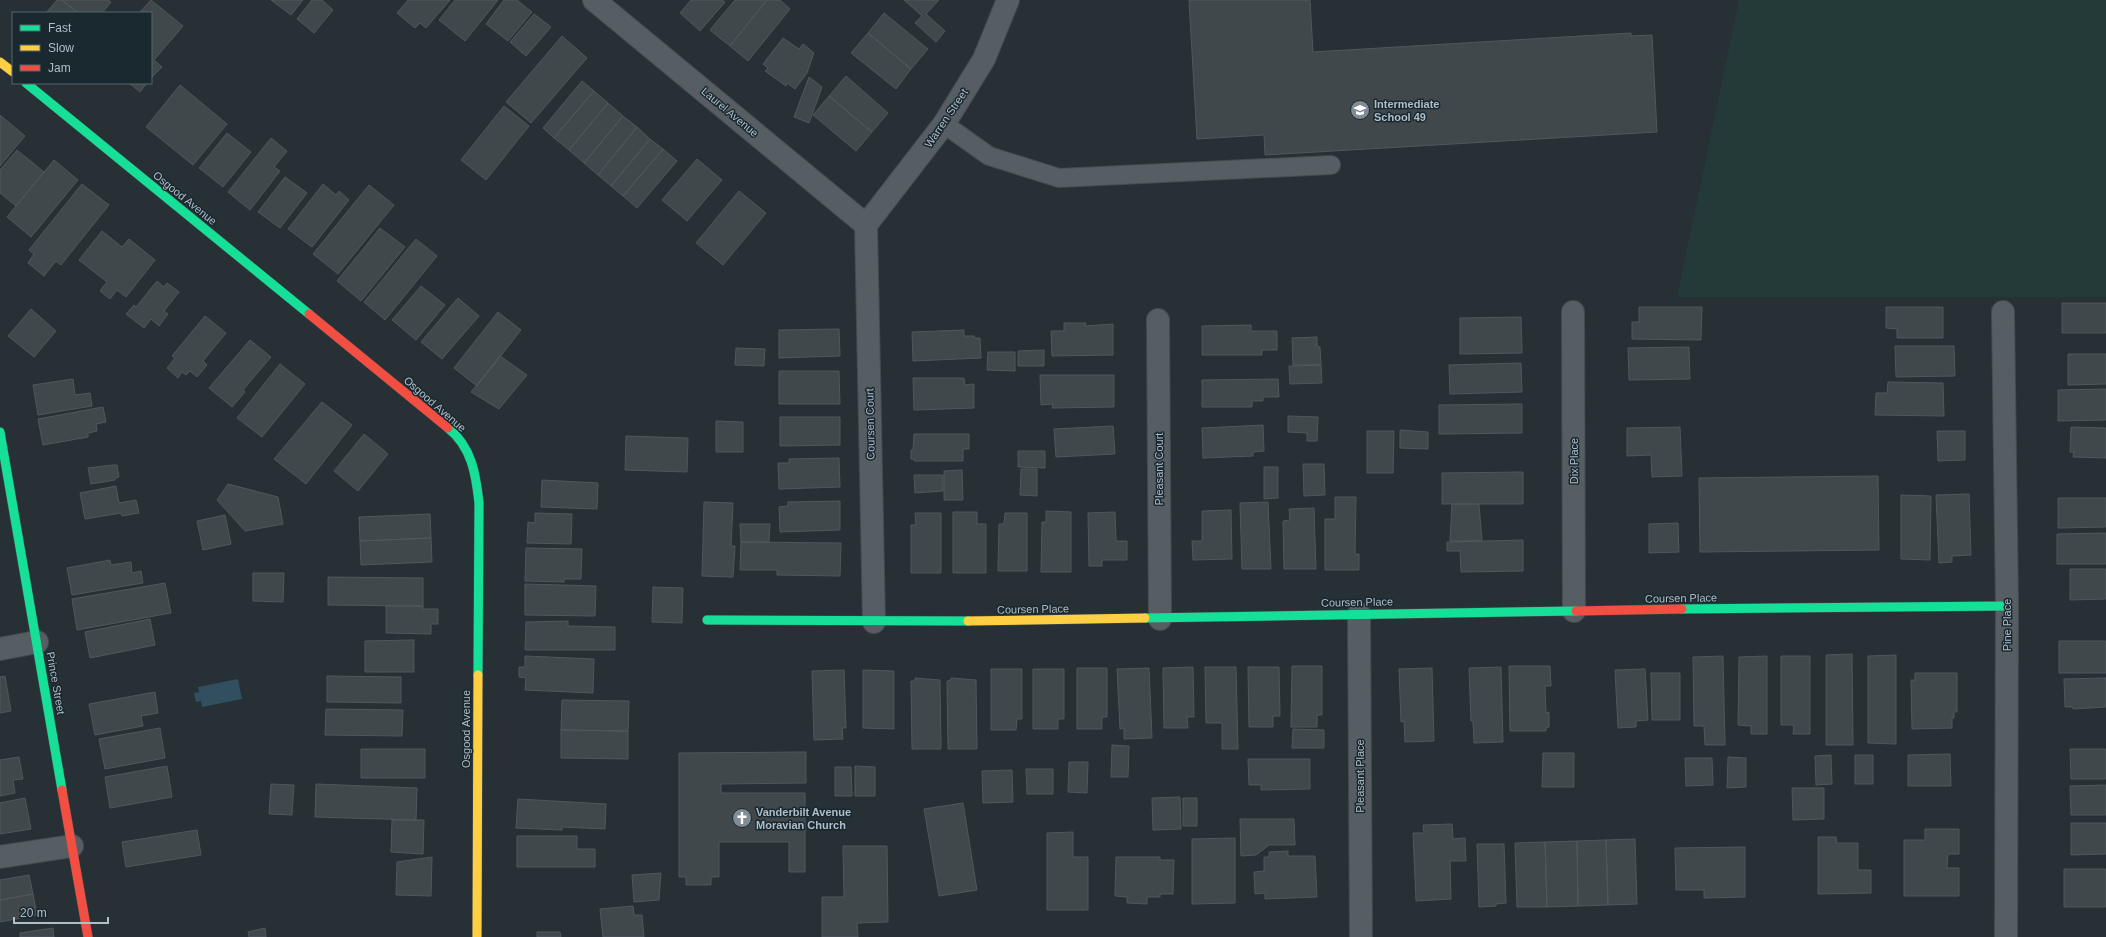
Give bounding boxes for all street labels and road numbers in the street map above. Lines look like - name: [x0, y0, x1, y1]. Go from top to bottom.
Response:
- street label: Laurel Avenue: [699, 85, 761, 139]
- street label: Warren Street: [922, 86, 970, 150]
- street label: Osgood Avenue: [151, 169, 219, 227]
- street label: Osgood Avenue: [402, 374, 468, 434]
- street label: Coursen Court: [863, 388, 877, 460]
- street label: Pleasant Court: [1153, 433, 1165, 505]
- street label: Dix Place: [1568, 438, 1580, 484]
- street label: Coursen Place: [1645, 591, 1717, 605]
- street label: Coursen Place: [1321, 595, 1393, 609]
- street label: Pine Place: [2001, 599, 2013, 651]
- street label: Coursen Place: [997, 602, 1069, 616]
- street label: Prince Street: [45, 651, 67, 715]
- street label: Osgood Avenue: [460, 690, 472, 768]
- street label: Pleasant Place: [1354, 739, 1366, 813]

